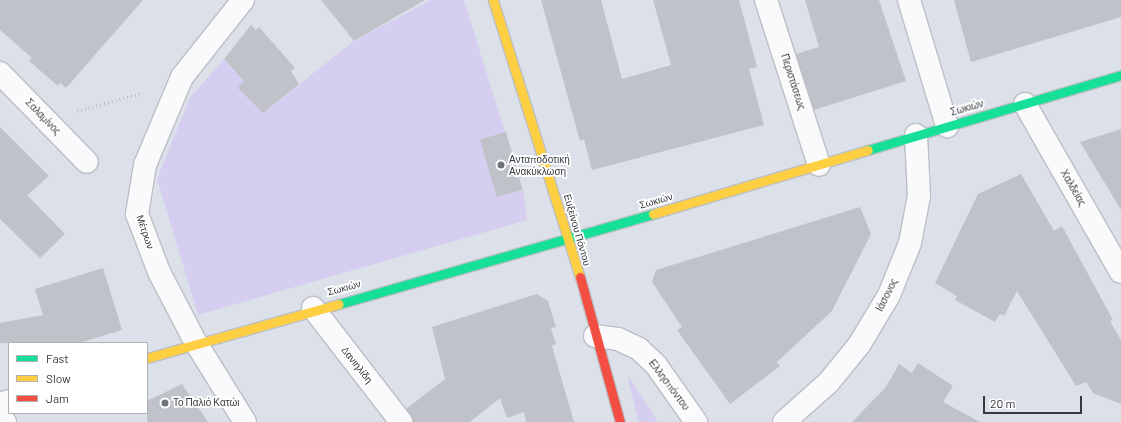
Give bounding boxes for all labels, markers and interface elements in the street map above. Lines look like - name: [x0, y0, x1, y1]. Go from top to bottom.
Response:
- street label: Περιστάσεως: [778, 52, 808, 112]
- street label: Σαλαμίνος: [23, 96, 63, 138]
- street label: Σωκιών: [949, 98, 985, 118]
- place label: Ανταποδοτική Ανακύκλωση: [509, 153, 570, 176]
- marker: Ανταποδοτική Ανακύκλωση: [496, 160, 506, 170]
- street label: Χαλδείας: [1058, 168, 1088, 208]
- street label: Σωκιών: [638, 191, 674, 211]
- street label: Ευξείνου Πόντου: [561, 193, 593, 267]
- street label: Μέτρων: [134, 213, 156, 251]
- street label: Ιάσονος: [874, 276, 900, 314]
- street label: Σωκιών: [326, 278, 362, 298]
- legend: [8, 342, 148, 414]
- street label: Δανιηλίδη: [339, 344, 375, 386]
- text: Fast: [46, 351, 69, 365]
- street label: Ελλησπόντου: [646, 357, 692, 413]
- text: Slow: [46, 371, 71, 385]
- scale bar: [985, 388, 1084, 414]
- text: Jam: [46, 391, 69, 405]
- text: 20 m: [990, 396, 1016, 410]
- place label: Το Παλιό Κατώι: [173, 397, 240, 409]
- marker: Το Παλιό Κατώι: [160, 398, 170, 408]

